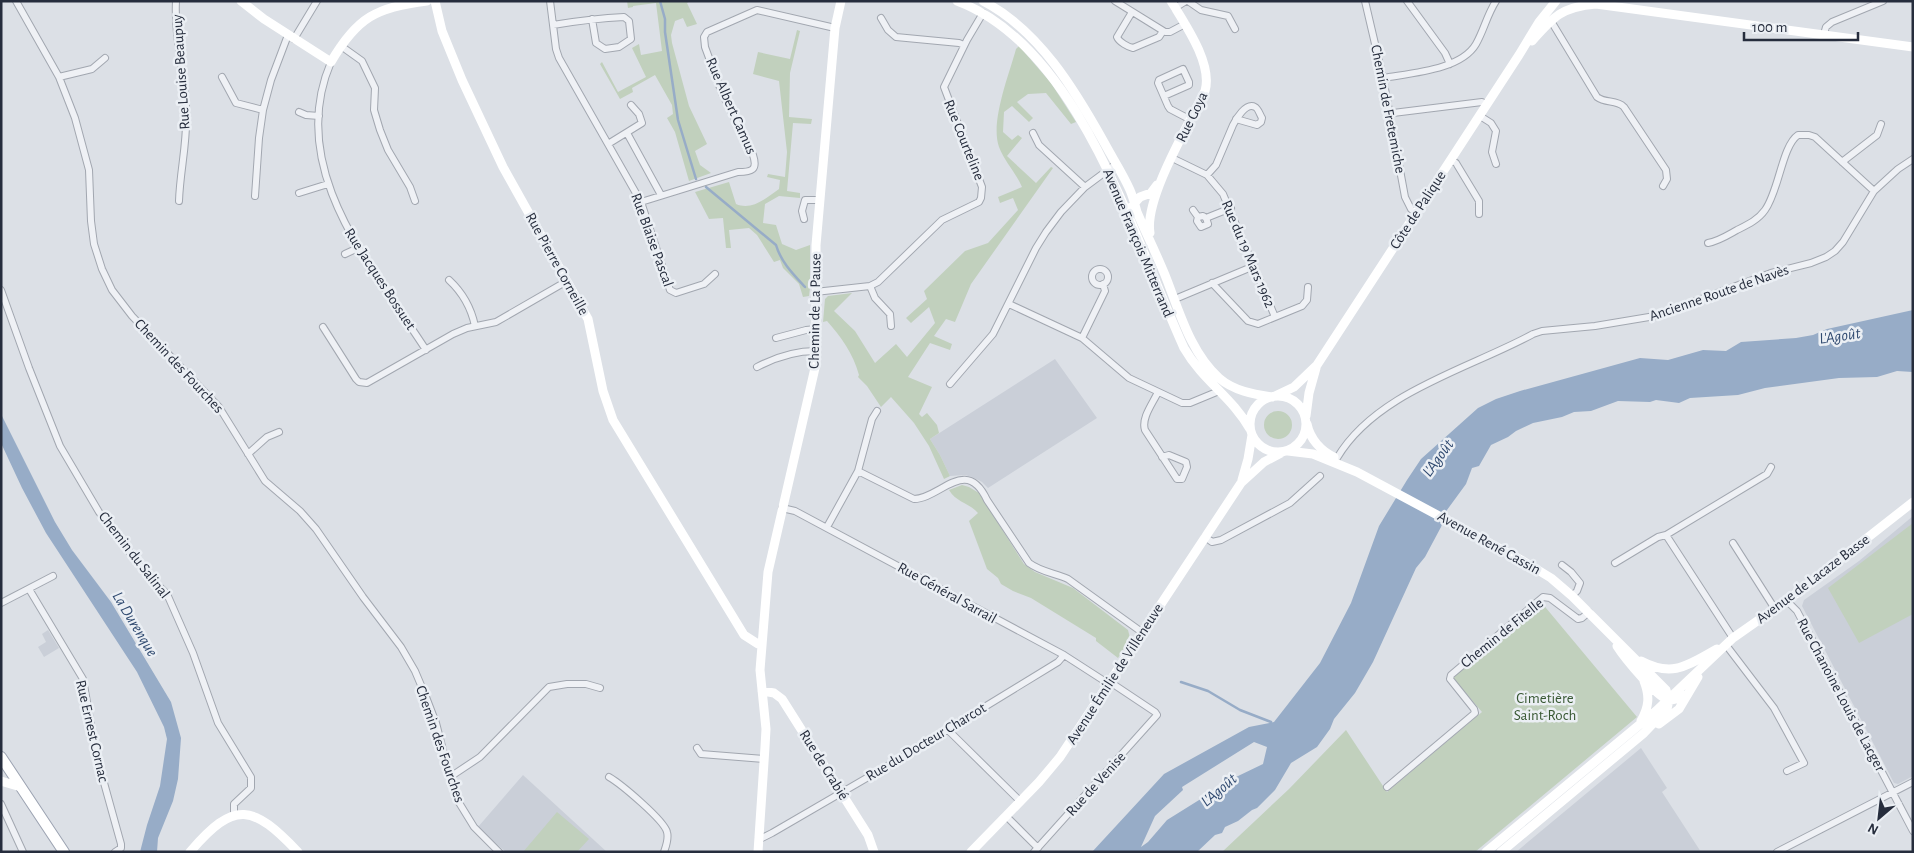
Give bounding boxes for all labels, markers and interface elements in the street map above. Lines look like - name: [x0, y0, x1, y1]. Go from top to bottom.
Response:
- scale bar: [1744, 10, 1858, 42]
- street label: Rue Louise Beaupuy: [169, 13, 193, 130]
- text: 100 m: [1752, 20, 1787, 35]
- street label: Chemin de Fretemiche: [1368, 43, 1408, 175]
- street label: Rue Albert Camus: [703, 55, 759, 157]
- street label: Rue Goya: [1173, 89, 1211, 145]
- street label: Rue Courteline: [941, 97, 987, 183]
- street label: Avenue François Mitterrand: [1100, 167, 1176, 320]
- street label: Côte de Palique: [1387, 168, 1449, 252]
- street label: Rue Blaise Pascal: [628, 191, 676, 289]
- street label: Rue du 19 Mars 1962: [1219, 198, 1277, 310]
- street label: Rue Pierre Corneille: [523, 210, 591, 318]
- street label: Rue Jacques Bossuet: [342, 225, 419, 333]
- street label: Chemin de La Pause: [806, 253, 824, 369]
- street label: Ancienne Route de Navès: [1647, 262, 1791, 324]
- street label: Chemin des Fourches: [132, 316, 226, 416]
- water label: L'Agoût: [1818, 325, 1862, 347]
- water label: L'Agoût: [1419, 436, 1457, 480]
- street label: Chemin du Salinal: [96, 509, 172, 601]
- street label: Avenue René Cassin: [1435, 509, 1543, 577]
- street label: Avenue de Lacaze Basse: [1754, 532, 1872, 626]
- street label: Rue Général Sarrail: [895, 560, 999, 626]
- water label: La Durenque: [109, 589, 160, 660]
- street label: Chemin de Fitelle: [1458, 595, 1546, 671]
- street label: Avenue Émilie de Villeneuve: [1062, 600, 1166, 747]
- street label: Rue Chanoine Louis de Lacger: [1794, 616, 1888, 774]
- street label: Rue Ernest Cornac: [73, 678, 111, 784]
- street label: Chemin des Fourches: [413, 684, 467, 804]
- park label: Cimetière Saint-Roch: [1514, 691, 1576, 723]
- street label: Rue du Docteur Charcot: [863, 700, 989, 784]
- street label: Rue de Crabié: [797, 727, 851, 803]
- street label: Rue de Venise: [1063, 749, 1129, 819]
- water label: L'Agoût: [1198, 770, 1241, 810]
- north arrow: [1854, 793, 1904, 843]
- text: N: [1866, 820, 1881, 837]

